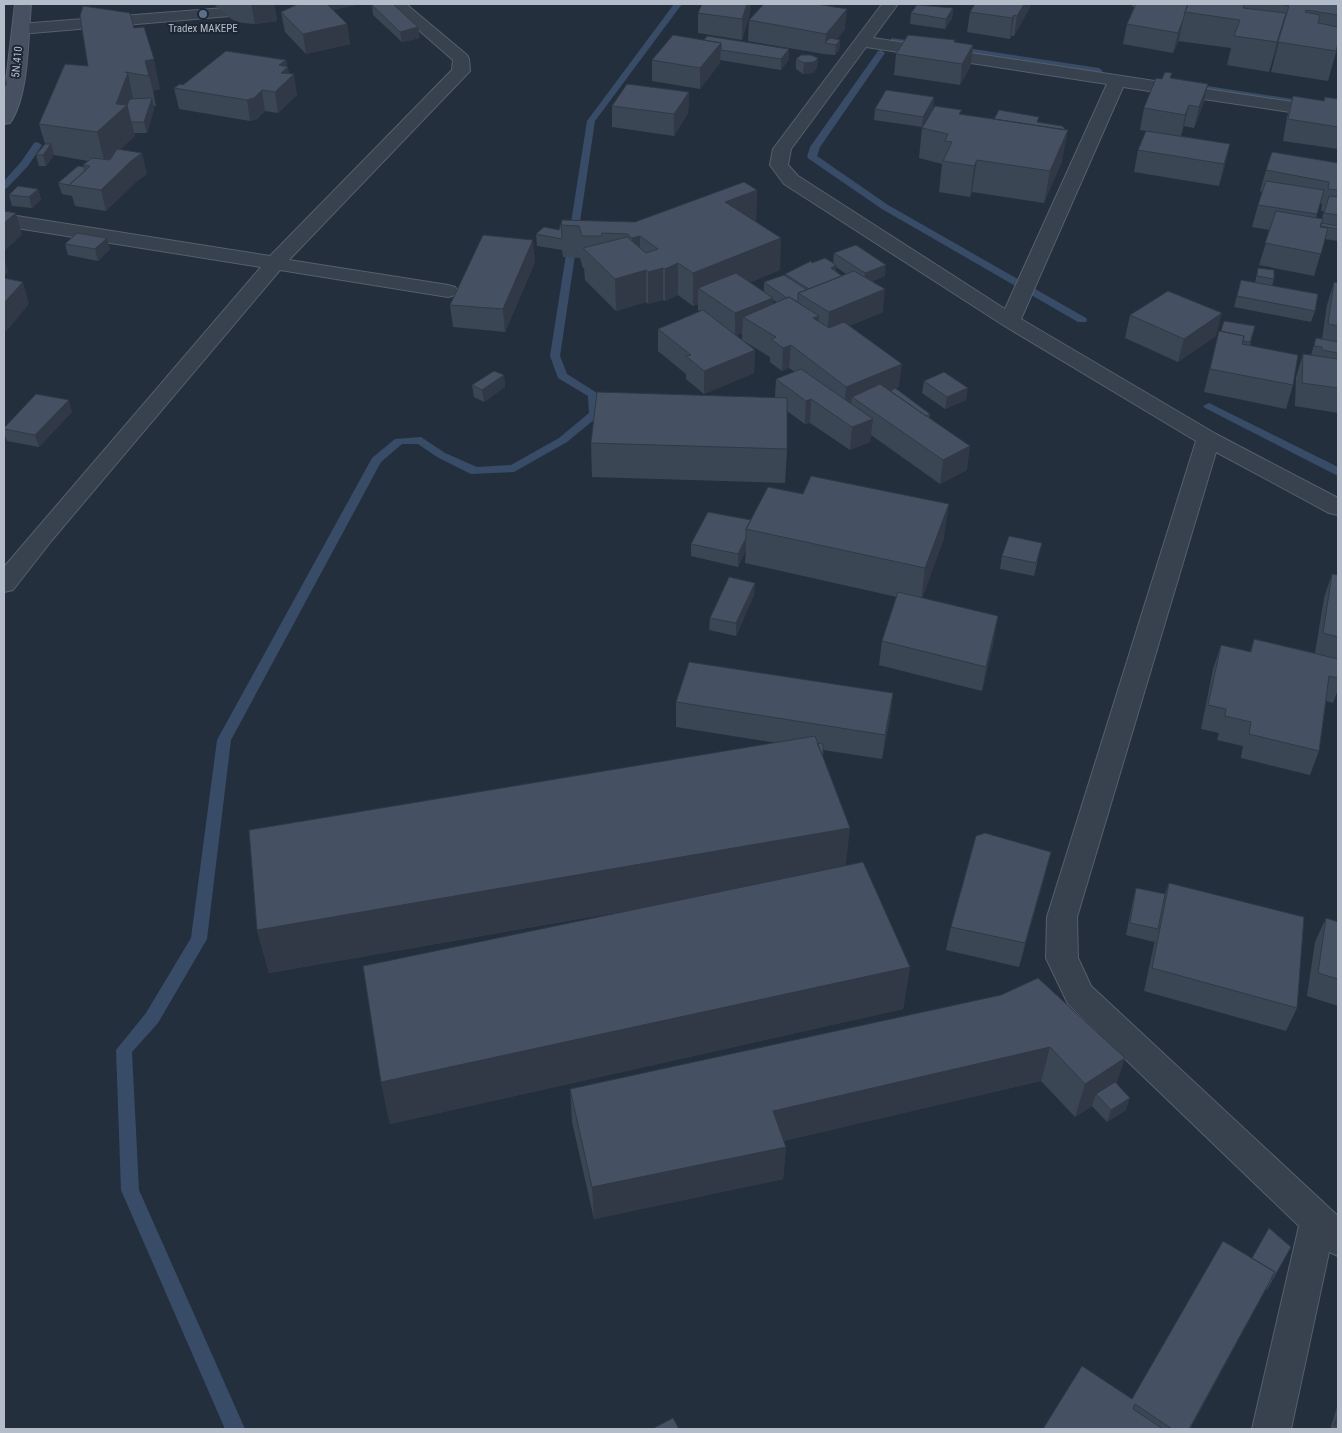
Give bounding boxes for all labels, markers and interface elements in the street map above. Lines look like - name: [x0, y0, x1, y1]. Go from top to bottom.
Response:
- marker: Tradex MAKEPE: [197, 8, 209, 20]
- place label: Tradex MAKEPE: [168, 22, 238, 35]
- street label: 5N.410: [9, 46, 25, 78]

